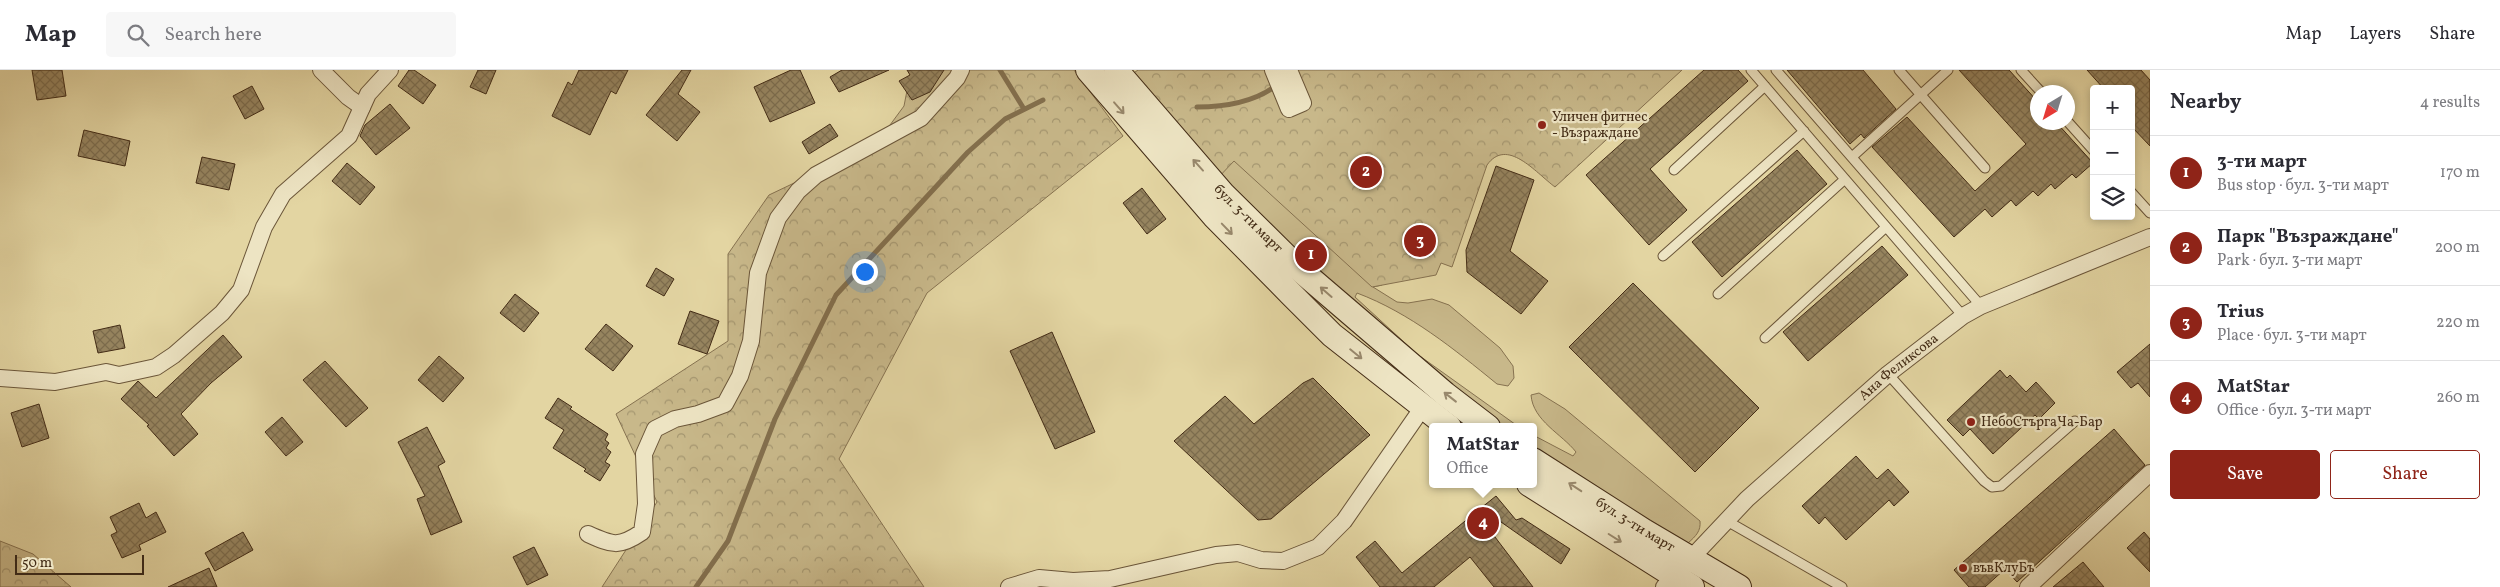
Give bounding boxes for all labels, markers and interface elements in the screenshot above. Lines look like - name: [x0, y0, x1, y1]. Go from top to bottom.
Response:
- search box: [106, 12, 456, 57]
- text: Map: [25, 18, 76, 52]
- icon: search: [124, 21, 152, 49]
- text: Search here: [164, 22, 262, 48]
- text: Map: [2285, 22, 2321, 47]
- text: Layers: [2349, 22, 2401, 47]
- text: Share: [2429, 22, 2475, 47]
- north arrow: [2030, 85, 2075, 130]
- map controls: [2090, 85, 2135, 220]
- button: +: [2090, 85, 2135, 130]
- text: Nearby: [2170, 88, 2241, 117]
- text: 4 results: [2420, 92, 2480, 114]
- one-way arrow: [1113, 101, 1125, 114]
- place label: Уличен фитнес - Възраждане: [1552, 108, 1647, 143]
- marker: Уличен фитнес - Възраждане: [1536, 119, 1548, 131]
- button: −: [2090, 130, 2135, 175]
- text: 3-ти март: [2217, 149, 2307, 175]
- pin: 2: [1350, 153, 1382, 191]
- one-way arrow: [1192, 159, 1204, 172]
- text: 1: [2183, 162, 2189, 184]
- text: 170 m: [2440, 162, 2480, 184]
- button: layers: [2090, 175, 2135, 220]
- text: Bus stop · бул. 3-ти март: [2217, 175, 2389, 197]
- street label: бул. 3-ти март: [1209, 180, 1287, 257]
- pin: 3: [1404, 222, 1436, 260]
- one-way arrow: [1221, 223, 1233, 235]
- text: Парк "Възраждане": [2217, 224, 2399, 250]
- pin: 1: [1295, 236, 1327, 274]
- text: 2: [2182, 237, 2190, 259]
- text: 200 m: [2435, 237, 2480, 259]
- text: Park · бул. 3-ти март: [2217, 250, 2362, 272]
- your location: [852, 259, 878, 285]
- one-way arrow: [1320, 286, 1333, 297]
- text: Trius: [2217, 299, 2264, 325]
- text: 3: [2182, 312, 2190, 334]
- text: 220 m: [2436, 312, 2480, 334]
- text: Place · бул. 3-ти март: [2217, 325, 2367, 347]
- street label: Ана Феликсова: [1855, 329, 1942, 405]
- one-way arrow: [1349, 349, 1362, 360]
- text: MatStar: [2217, 374, 2290, 400]
- text: 4: [2181, 387, 2191, 409]
- text: 260 m: [2436, 387, 2480, 409]
- one-way arrow: [1443, 392, 1456, 403]
- text: Office · бул. 3-ти март: [2217, 400, 2371, 422]
- place label: НебоСтъргаЧа-Бар: [1981, 413, 2103, 432]
- marker: НебоСтъргаЧа-Бар: [1965, 416, 1977, 428]
- popup: [1429, 423, 1537, 488]
- text: MatStar: [1447, 432, 1519, 458]
- button: Save: [2170, 450, 2320, 499]
- button: Share: [2330, 450, 2480, 499]
- text: Office: [1447, 458, 1488, 480]
- one-way arrow: [1568, 481, 1582, 492]
- street label: бул. 3-ти март: [1592, 493, 1679, 557]
- pin: 4: [1467, 504, 1499, 542]
- one-way arrow: [1608, 533, 1622, 544]
- scale bar: [15, 552, 144, 575]
- text: 50 m: [22, 554, 52, 573]
- place label: въвКлуБъ: [1973, 559, 2035, 578]
- marker: въвКлуБъ: [1957, 562, 1969, 574]

